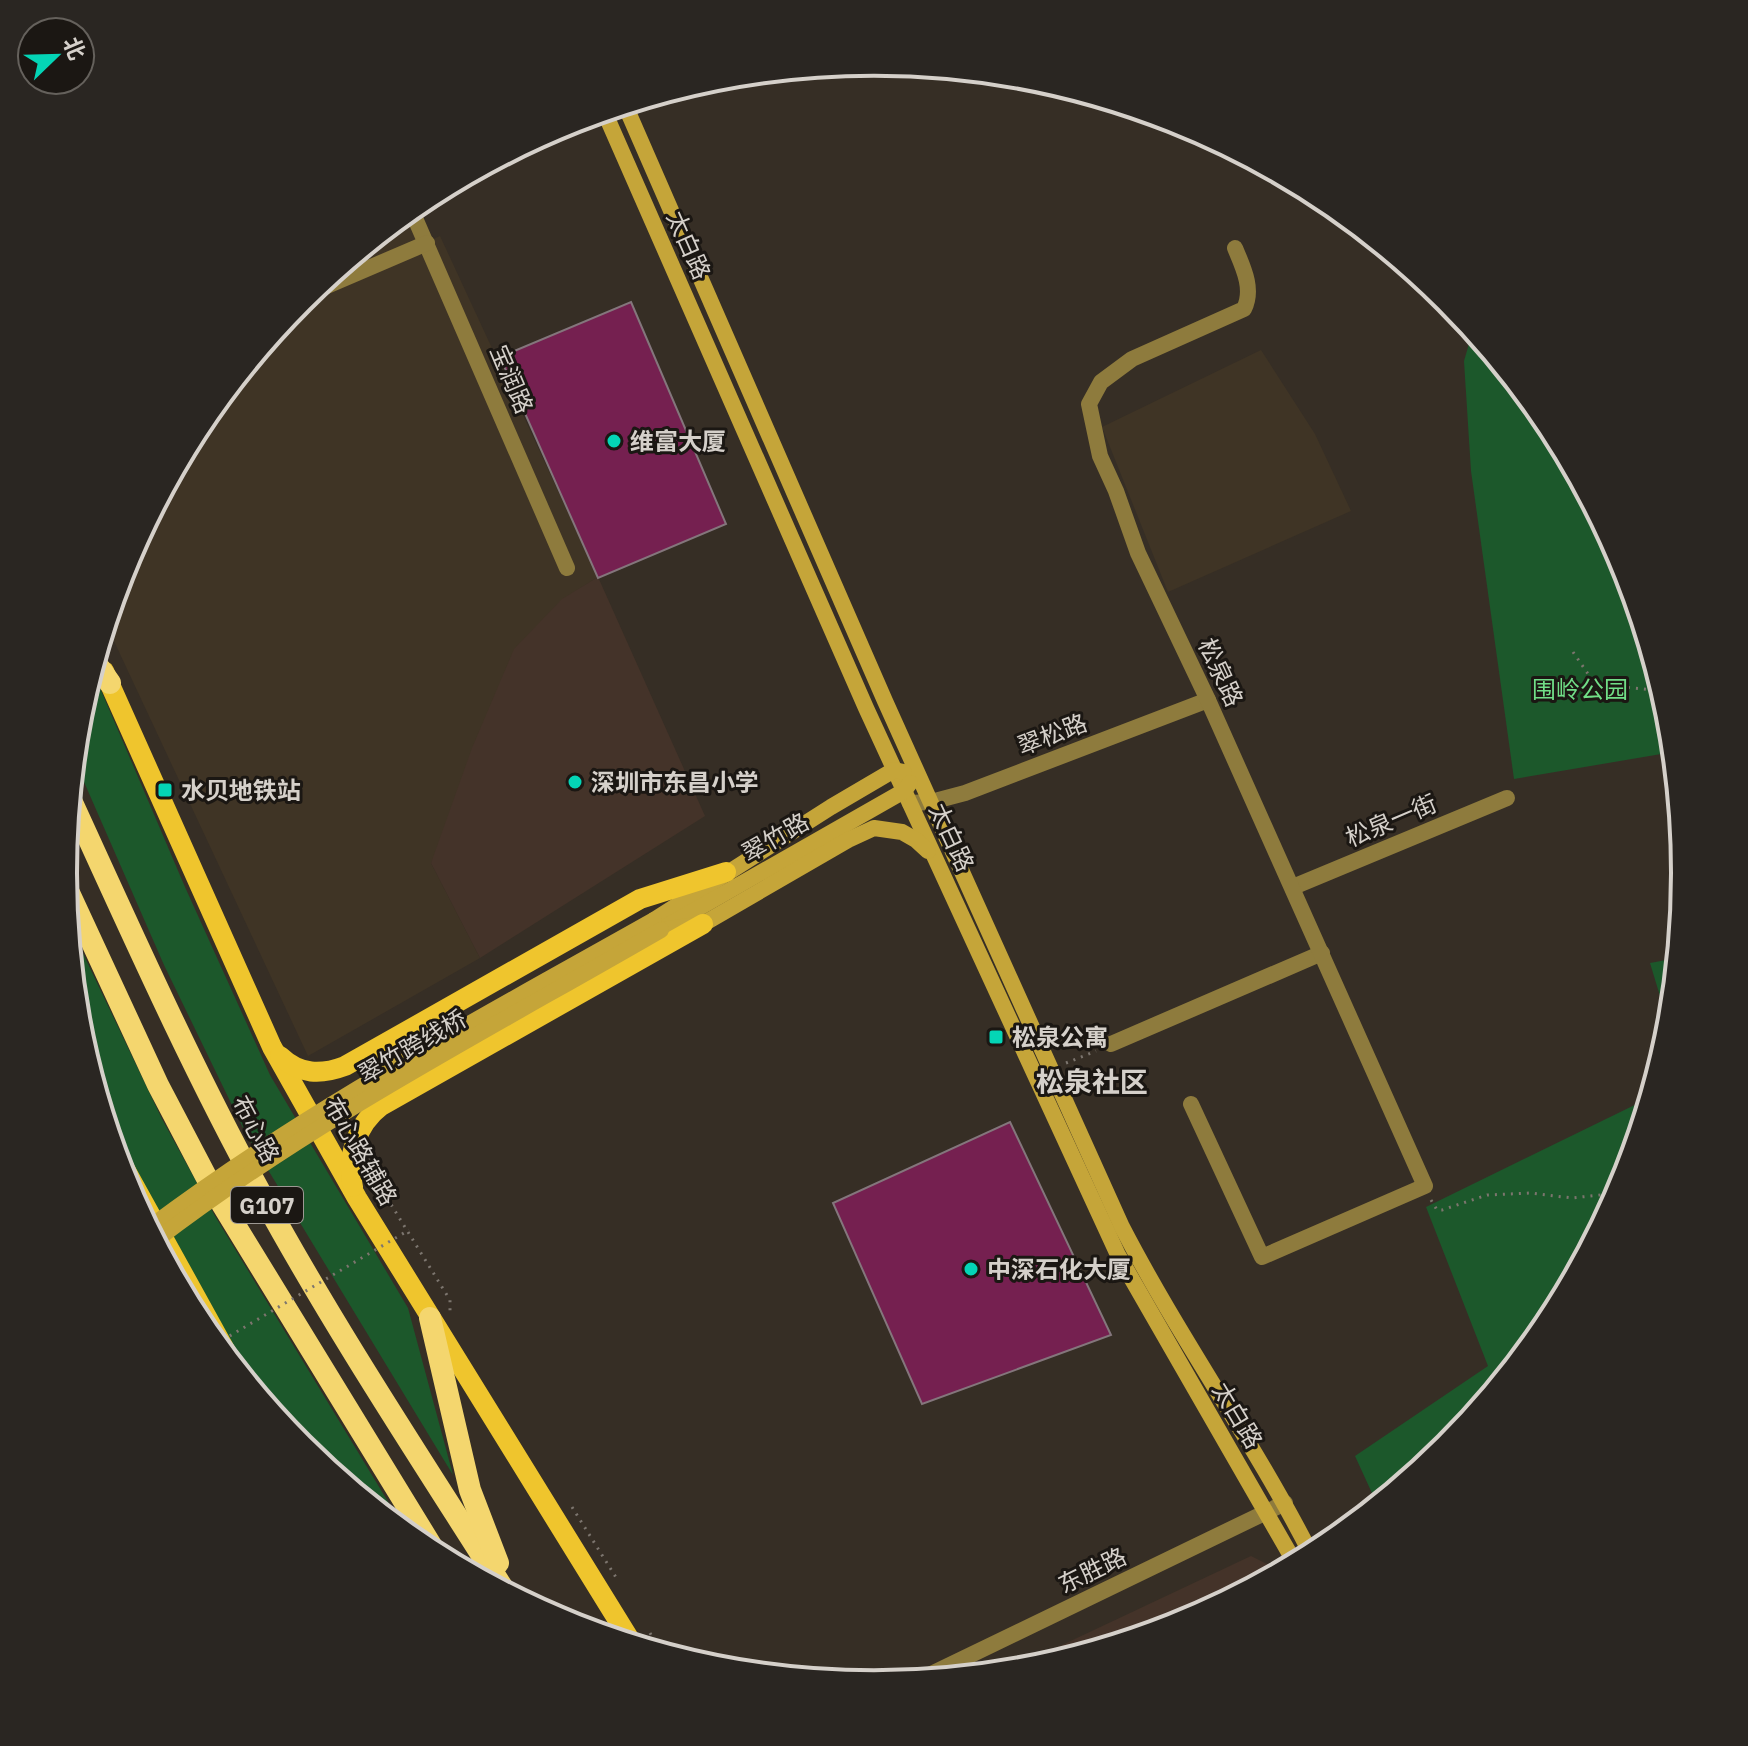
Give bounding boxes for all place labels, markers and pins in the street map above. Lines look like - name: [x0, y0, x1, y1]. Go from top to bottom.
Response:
- place label: 维富大厦: [630, 425, 726, 457]
- marker: 维富大厦: [605, 432, 623, 450]
- place label: 深圳市东昌小学: [591, 766, 759, 798]
- marker: 深圳市东昌小学: [566, 773, 584, 791]
- place label: 水贝地铁站: [181, 774, 301, 806]
- marker: 水贝地铁站: [156, 781, 174, 799]
- place label: 松泉公寓: [1012, 1021, 1108, 1053]
- marker: 松泉公寓: [987, 1028, 1005, 1046]
- place label: 中深石化大厦: [987, 1253, 1131, 1285]
- marker: 中深石化大厦: [962, 1260, 980, 1278]

